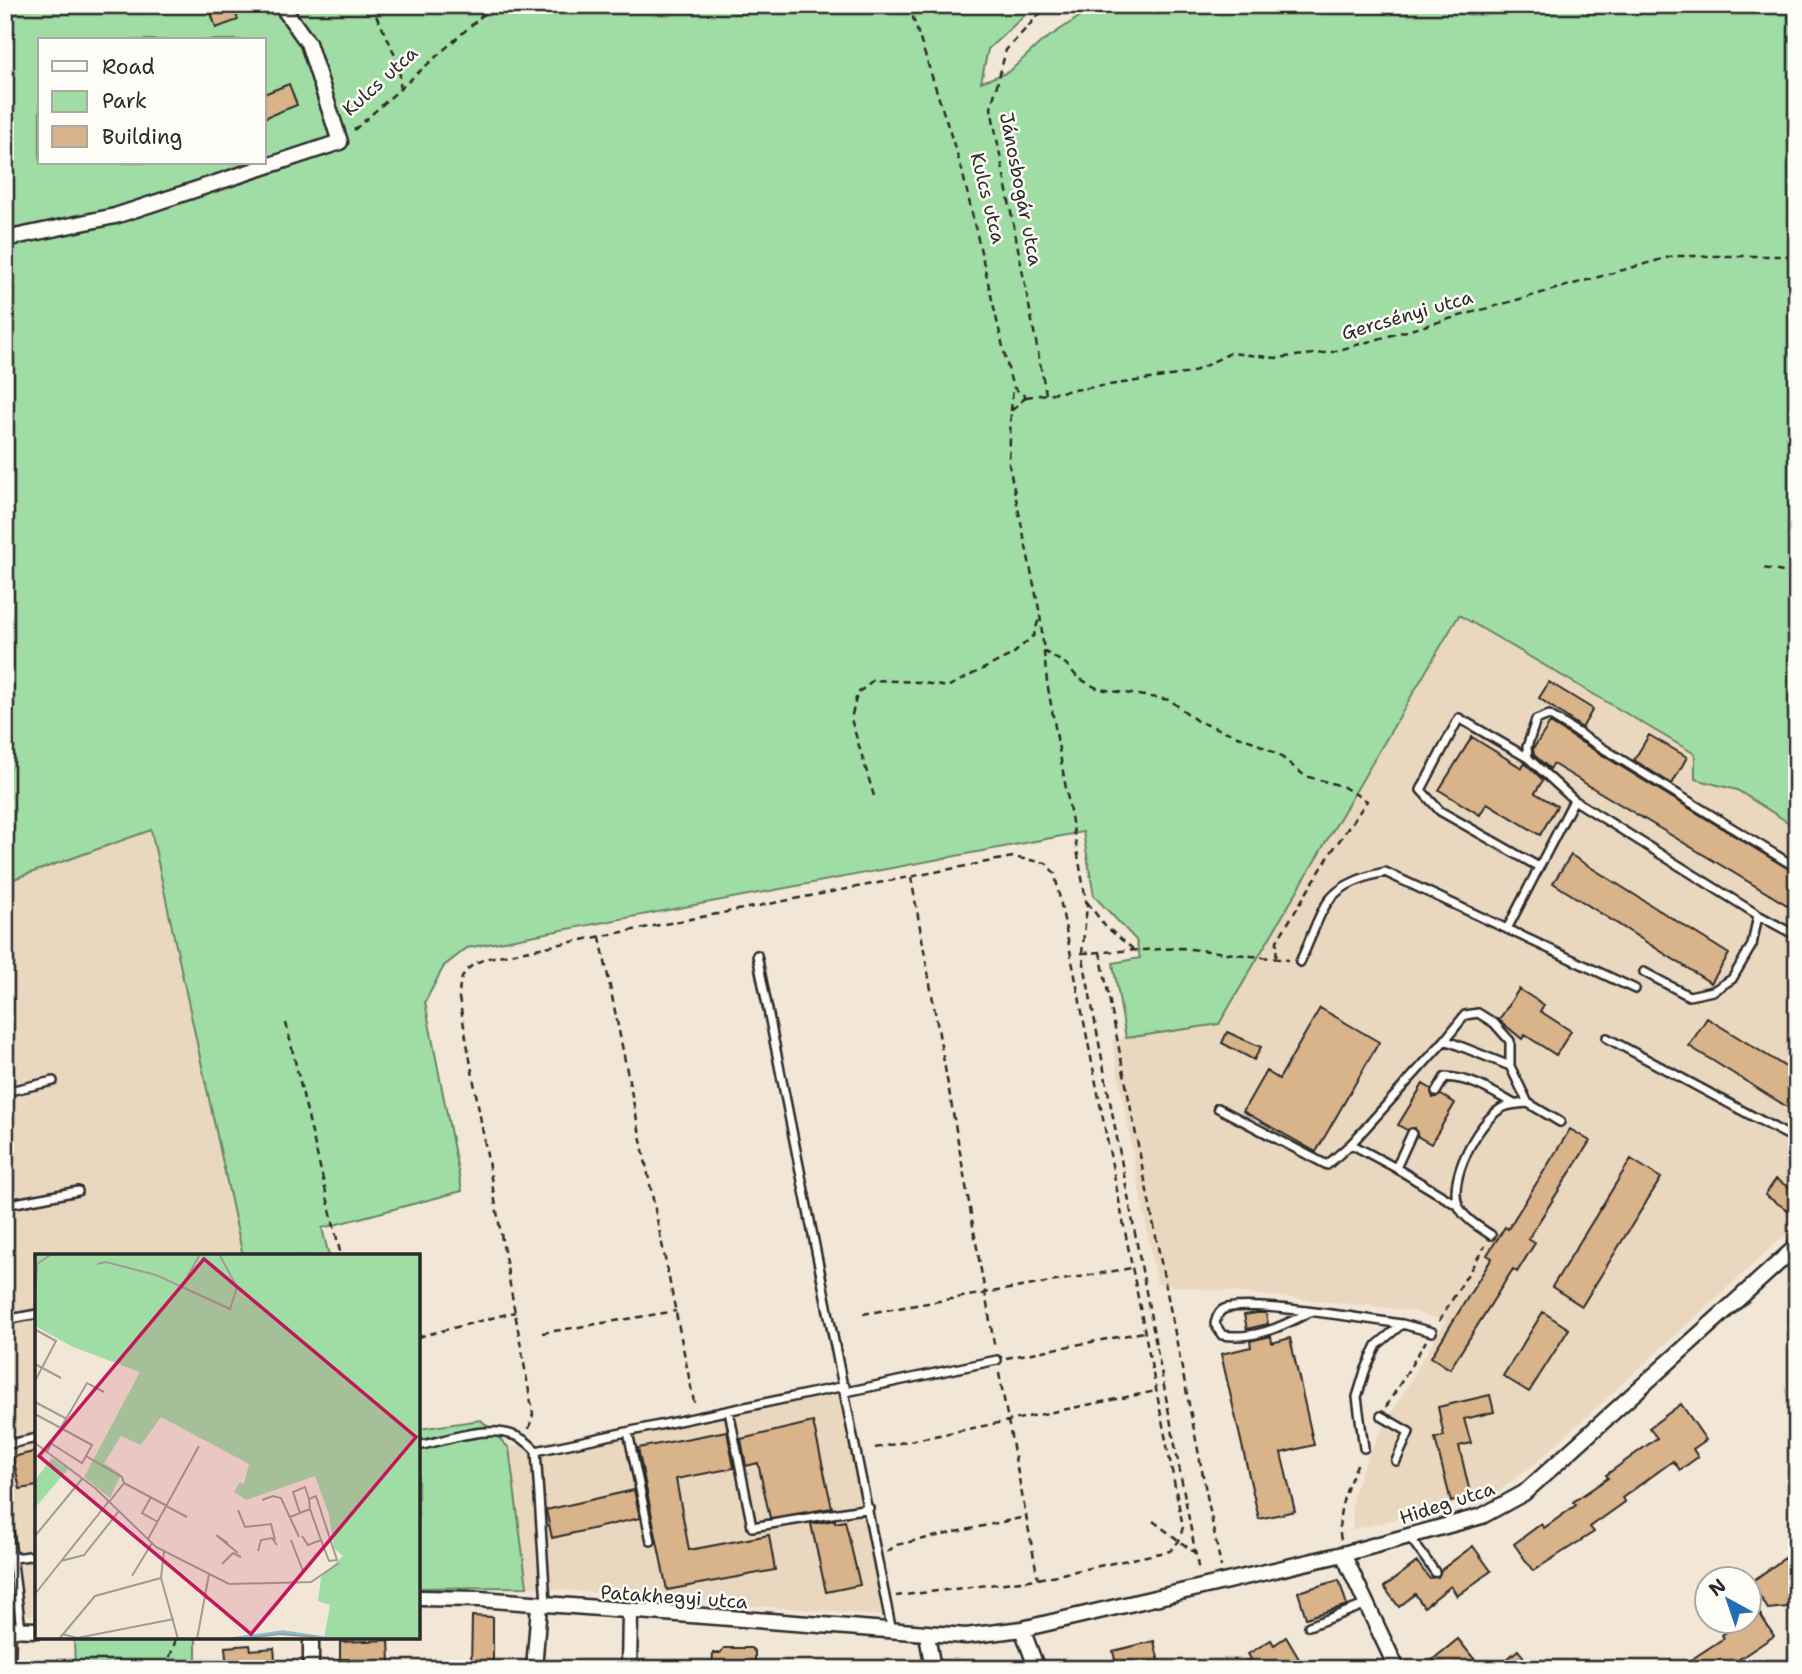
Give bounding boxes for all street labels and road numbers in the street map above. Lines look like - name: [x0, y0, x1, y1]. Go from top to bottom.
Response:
- street label: Kulcs utca: [337, 41, 423, 121]
- street label: Jánosbogár utca: [994, 110, 1048, 268]
- street label: Kulcs utca: [965, 150, 1011, 246]
- street label: Gercsényi utca: [1339, 284, 1476, 346]
- street label: Hideg utca: [1396, 1476, 1498, 1530]
- street label: Patakhegyi utca: [599, 1579, 749, 1615]

